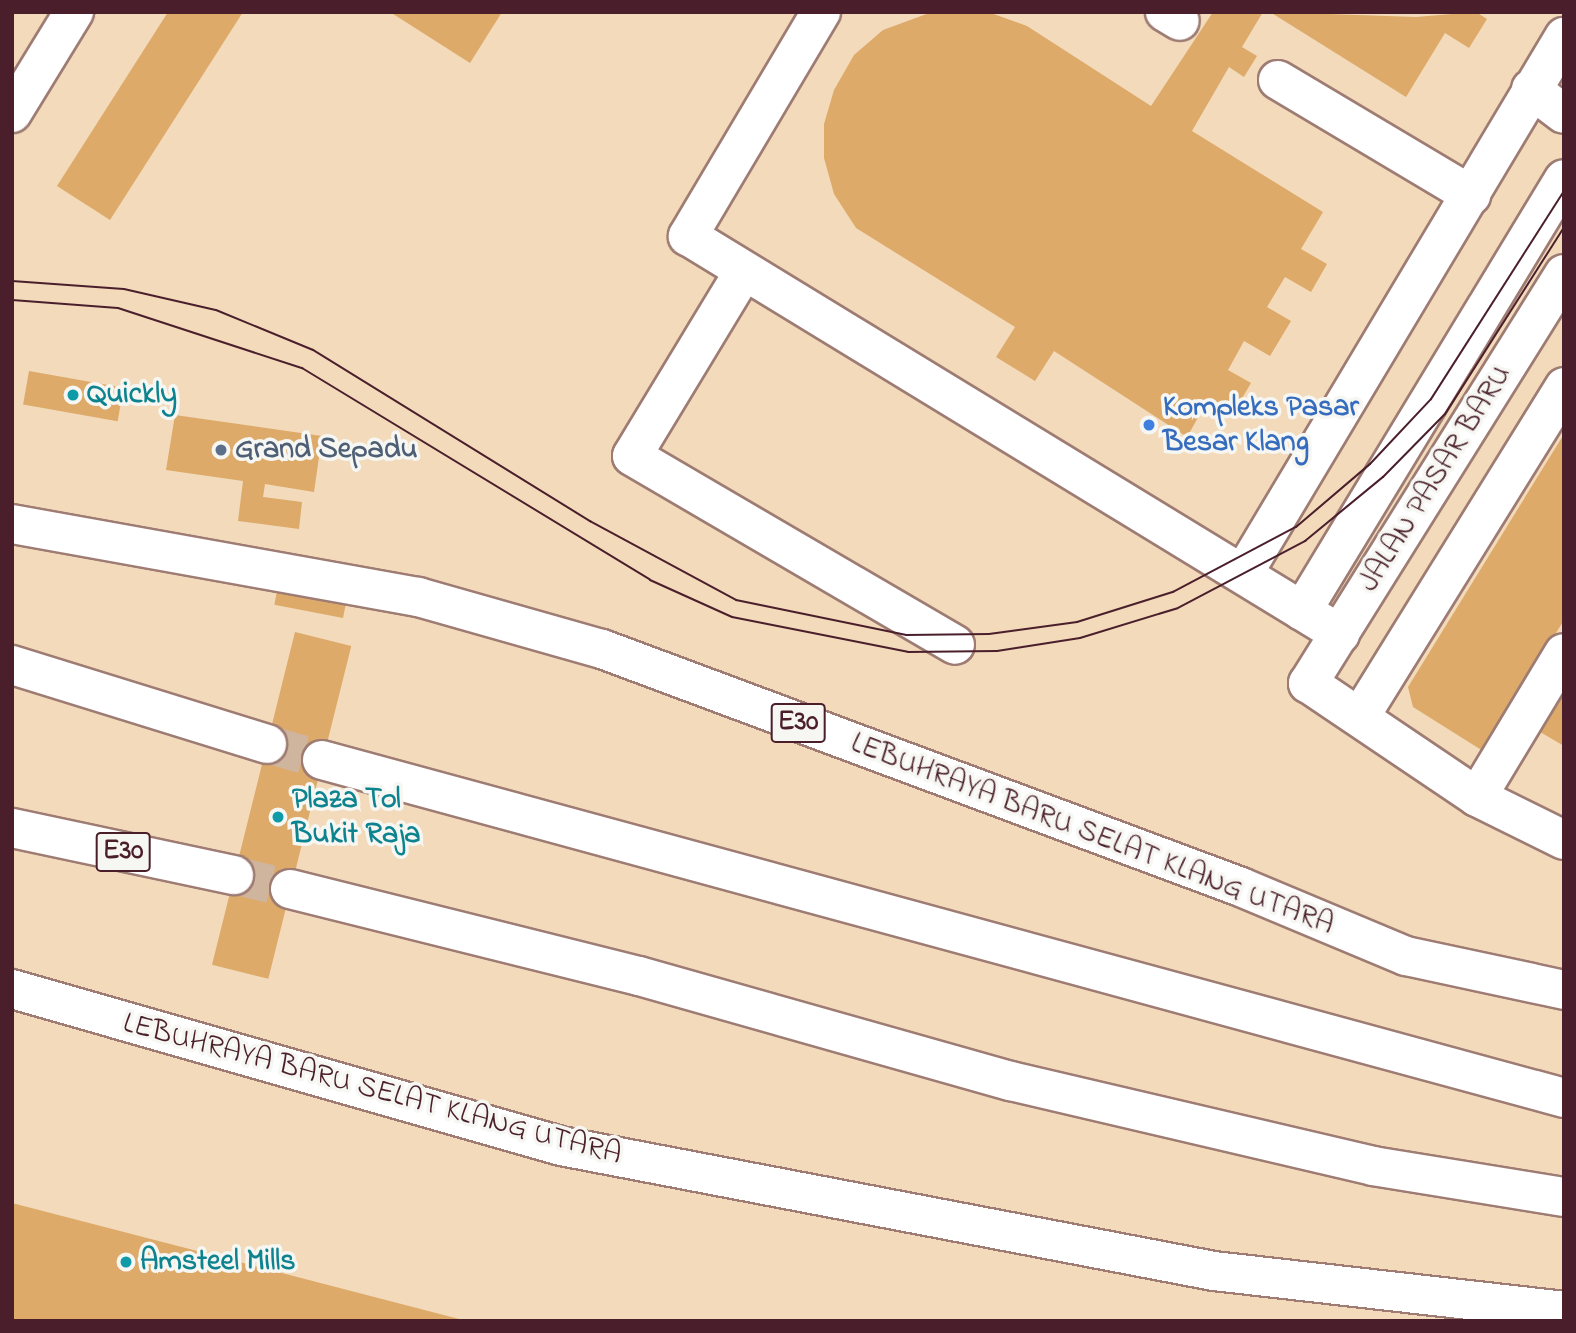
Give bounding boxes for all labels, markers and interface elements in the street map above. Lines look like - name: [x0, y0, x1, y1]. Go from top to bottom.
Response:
- street label: JALAN PASAR BARU: [1352, 359, 1520, 599]
- place label: Quickly: [87, 377, 177, 413]
- marker: Quickly: [65, 387, 81, 403]
- place label: Kompleks Pasar Besar Klang: [1163, 390, 1359, 460]
- marker: Kompleks Pasar Besar Klang: [1141, 417, 1157, 433]
- place label: Grand Sepadu: [235, 432, 418, 468]
- marker: Grand Sepadu: [213, 442, 229, 458]
- road number: E30: [770, 698, 826, 748]
- street label: LEBUHRAYA BARU SELAT KLANG UTARA: [845, 726, 1339, 944]
- place label: Plaza Tol Bukit Raja: [292, 782, 420, 852]
- marker: Plaza Tol Bukit Raja: [270, 809, 286, 825]
- road number: E30: [95, 828, 151, 876]
- street label: LEBUHRAYA BARU SELAT KLANG UTARA: [119, 1006, 625, 1174]
- place label: Amsteel Mills: [140, 1244, 295, 1280]
- marker: Amsteel Mills: [118, 1254, 134, 1270]

